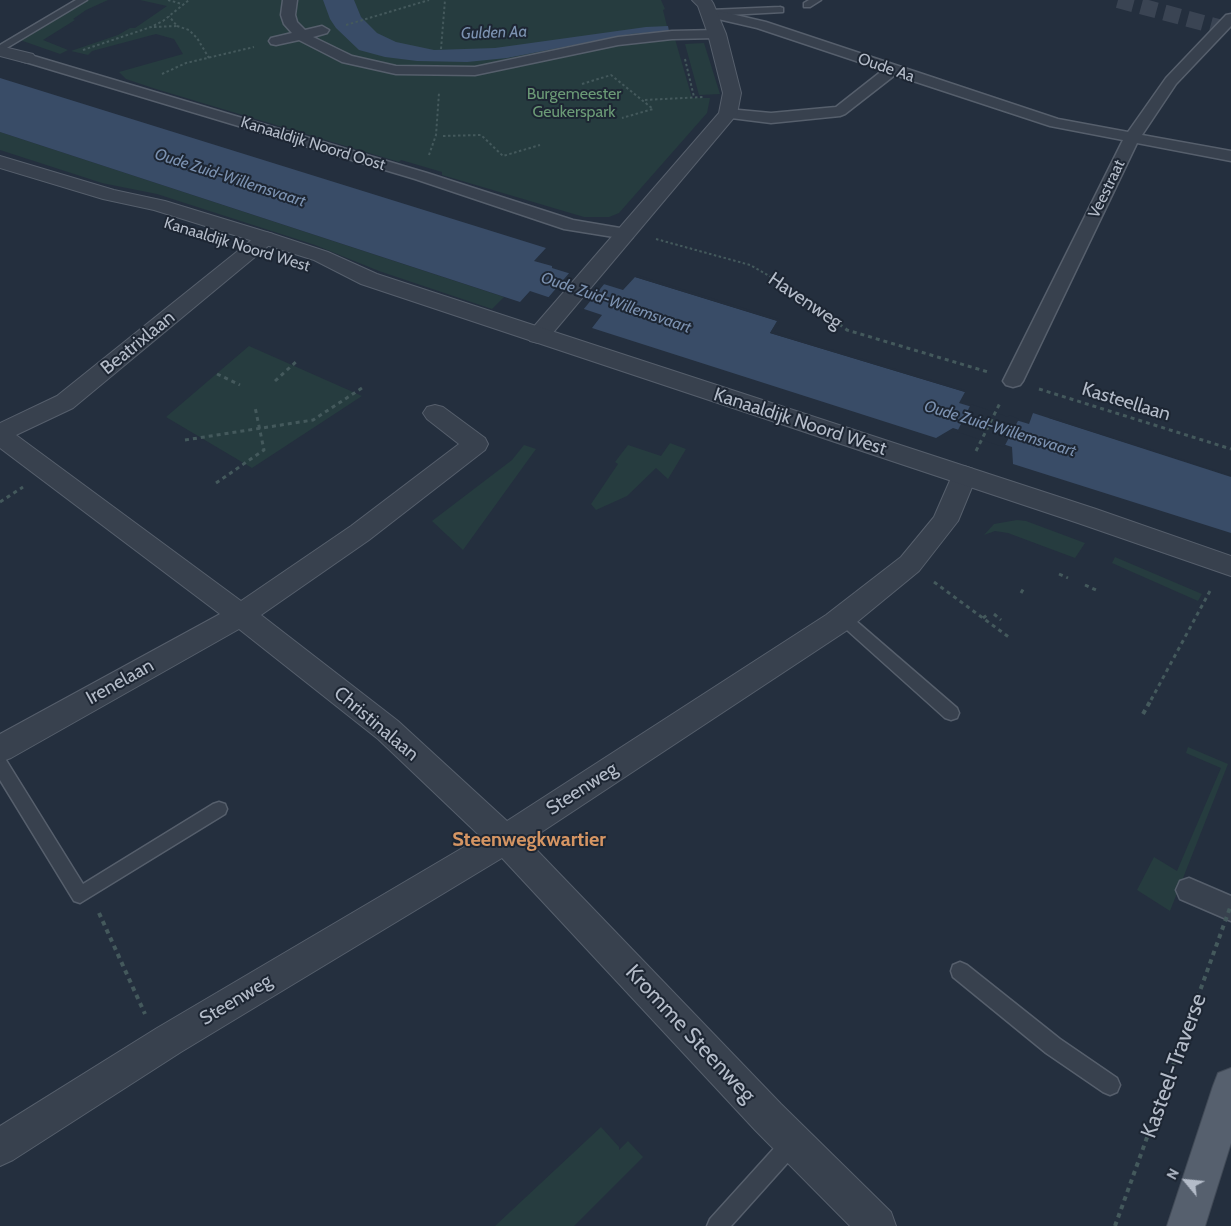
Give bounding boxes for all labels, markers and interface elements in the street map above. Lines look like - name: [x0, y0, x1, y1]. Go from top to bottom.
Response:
- water label: Gulden Aa: [461, 22, 527, 44]
- street label: Oude Aa: [855, 49, 917, 87]
- park label: Burgemeester Geukerspark: [527, 84, 621, 122]
- street label: Kanaaldijk Noord Oost: [238, 113, 388, 175]
- water label: Oude Zuid-Willemsvaart: [152, 145, 308, 211]
- street label: Veestraat: [1085, 157, 1129, 221]
- street label: Kanaaldijk Noord West: [162, 214, 312, 276]
- water label: Oude Zuid-Willemsvaart: [538, 268, 694, 338]
- street label: Havenweg: [764, 268, 846, 334]
- street label: Beatrixlaan: [96, 306, 180, 380]
- street label: Kasteellaan: [1079, 378, 1173, 426]
- street label: Kanaaldijk Noord West: [711, 383, 889, 461]
- water label: Oude Zuid-Willemsvaart: [922, 397, 1078, 461]
- street label: Irenelaan: [82, 654, 158, 710]
- street label: Christinalaan: [329, 682, 423, 766]
- street label: Steenweg: [542, 758, 622, 820]
- district label: Steenwegkwartier: [452, 828, 606, 852]
- street label: Kromme Steenweg: [619, 960, 761, 1108]
- street label: Steenweg: [196, 970, 276, 1030]
- street label: Kasteel-Traverse: [1136, 990, 1212, 1142]
- north arrow: [1161, 1156, 1211, 1206]
- text: N: [1162, 1165, 1183, 1183]

